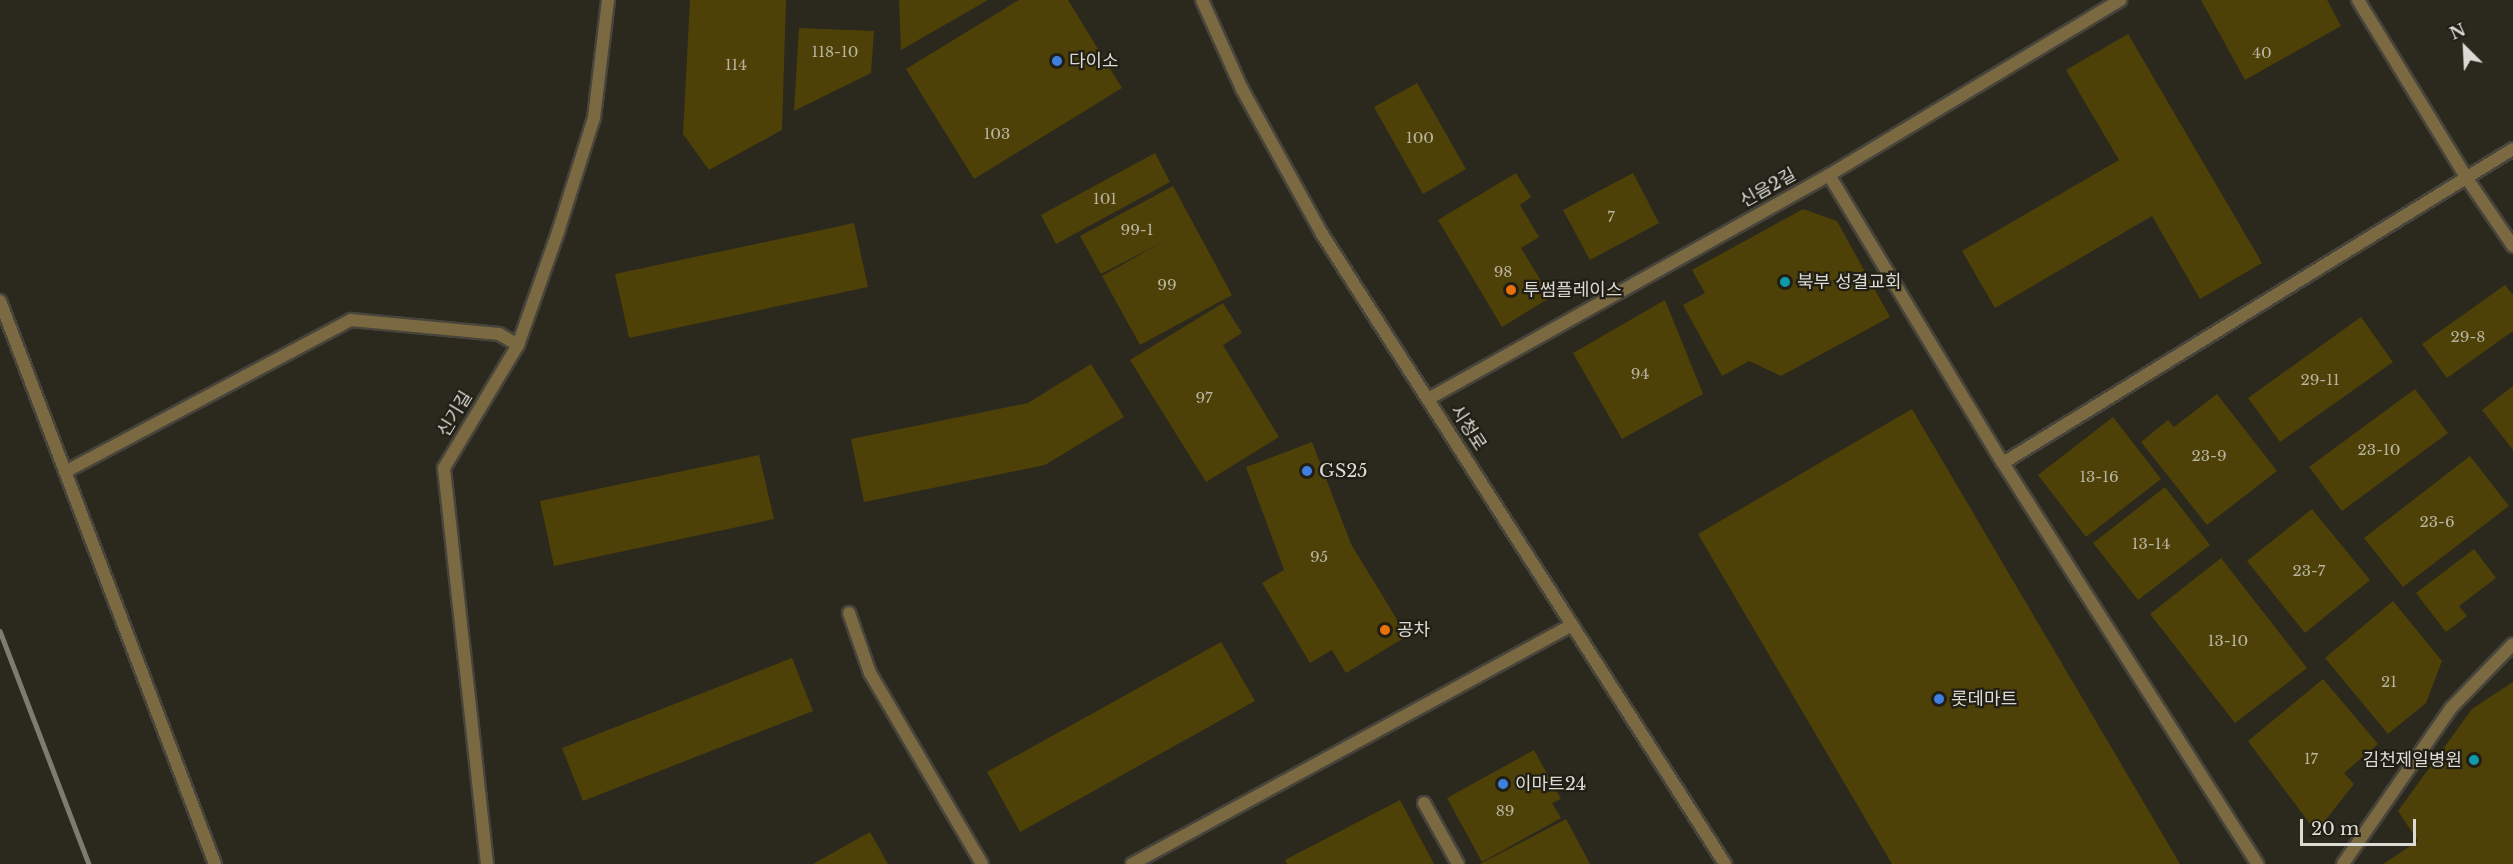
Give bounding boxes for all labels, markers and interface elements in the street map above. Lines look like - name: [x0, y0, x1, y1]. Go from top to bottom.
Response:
- north arrow: [2435, 18, 2495, 78]
- text: N: [2447, 19, 2469, 44]
- house number: 118-10: [812, 43, 858, 61]
- house number: 40: [2252, 44, 2272, 62]
- place label: 다이소: [1069, 50, 1119, 72]
- marker: 다이소: [1050, 54, 1064, 68]
- house number: 114: [725, 56, 747, 74]
- house number: 103: [984, 125, 1010, 143]
- house number: 100: [1406, 129, 1434, 147]
- street label: 신음2길: [1736, 164, 1800, 212]
- house number: 101: [1093, 190, 1117, 208]
- house number: 7: [1607, 208, 1615, 226]
- house number: 99-1: [1121, 221, 1153, 239]
- house number: 98: [1494, 263, 1512, 281]
- place label: 북부 성결교회: [1797, 271, 1902, 293]
- marker: 북부 성결교회: [1778, 275, 1792, 289]
- house number: 99: [1157, 276, 1177, 294]
- place label: 투썸플레이스: [1523, 279, 1622, 301]
- marker: 투썸플레이스: [1504, 283, 1518, 297]
- house number: 29-8: [2451, 328, 2485, 346]
- house number: 94: [1631, 365, 1649, 383]
- house number: 29-11: [2300, 371, 2340, 389]
- street label: 신기길: [433, 387, 477, 441]
- house number: 97: [1195, 389, 1213, 407]
- street label: 시청로: [1445, 401, 1491, 455]
- house number: 23-10: [2358, 441, 2400, 459]
- house number: 23-9: [2191, 447, 2227, 465]
- place label: GS25: [1319, 460, 1368, 482]
- marker: GS25: [1300, 464, 1314, 478]
- house number: 13-16: [2079, 468, 2119, 486]
- house number: 23-6: [2419, 513, 2455, 531]
- house number: 13-14: [2132, 535, 2170, 553]
- house number: 95: [1310, 548, 1328, 566]
- house number: 23-7: [2293, 562, 2325, 580]
- place label: 공차: [1397, 619, 1430, 641]
- marker: 공차: [1378, 623, 1392, 637]
- house number: 13-10: [2208, 632, 2248, 650]
- house number: 21: [2381, 673, 2397, 691]
- place label: 롯데마트: [1951, 688, 2017, 710]
- marker: 롯데마트: [1932, 692, 1946, 706]
- place label: 김천제일병원: [2363, 749, 2462, 771]
- house number: 17: [2304, 750, 2318, 768]
- marker: 김천제일병원: [2467, 753, 2481, 767]
- place label: 이마트24: [1515, 773, 1586, 795]
- marker: 이마트24: [1496, 777, 1510, 791]
- house number: 89: [1496, 802, 1514, 820]
- scale bar: [2303, 807, 2418, 845]
- text: 20 m: [2311, 818, 2359, 840]

